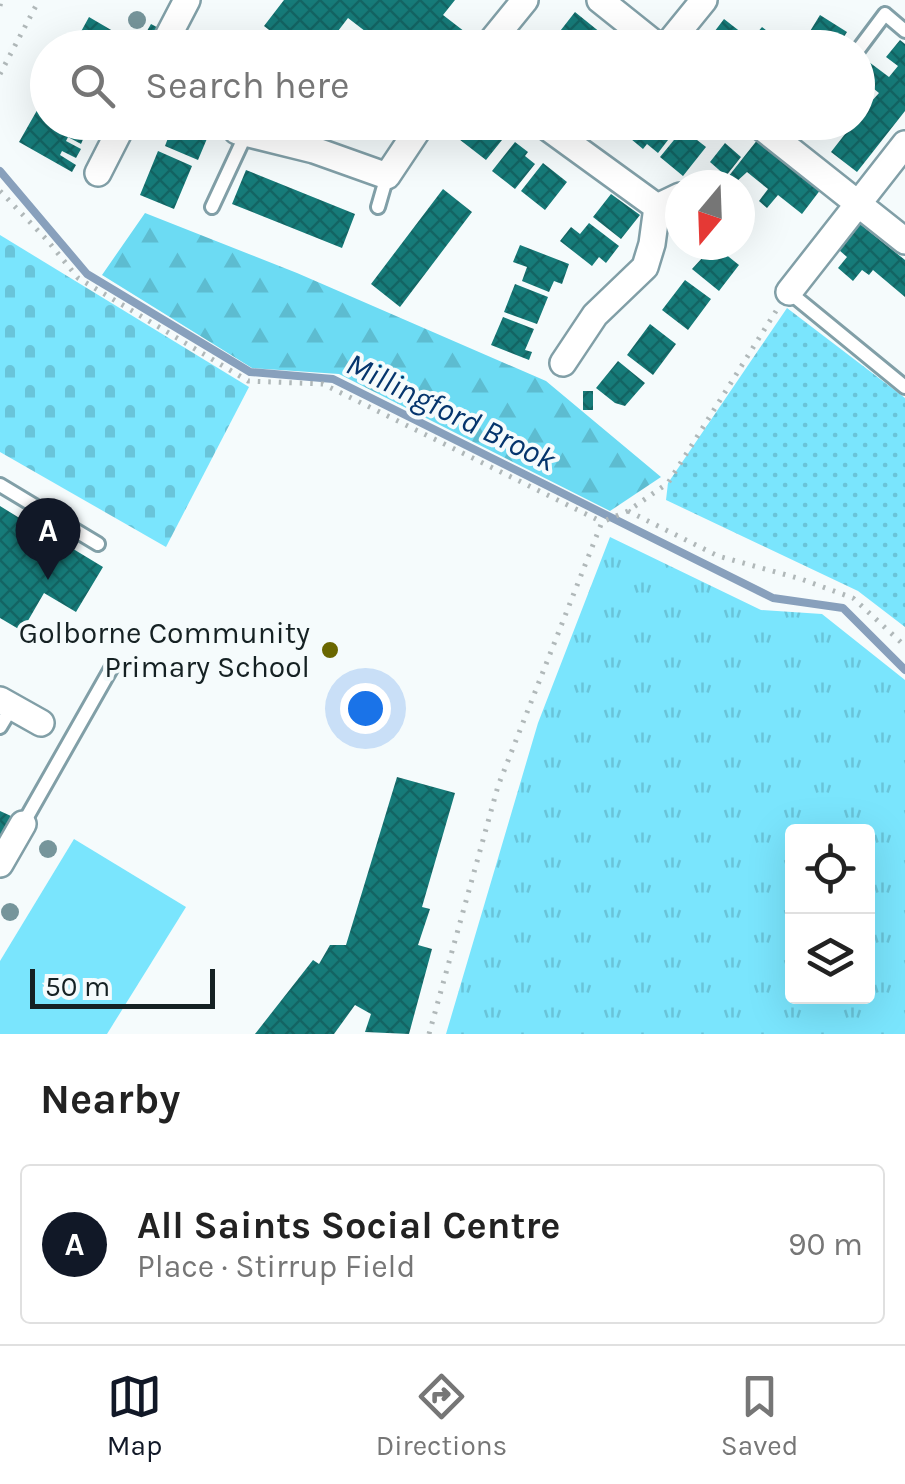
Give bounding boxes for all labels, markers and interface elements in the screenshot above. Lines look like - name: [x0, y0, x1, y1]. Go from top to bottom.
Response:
- search box: [30, 30, 875, 140]
- icon: search: [65, 58, 120, 113]
- text: Search here: [145, 63, 349, 108]
- north arrow: [665, 170, 755, 260]
- water label: Millingford Brook: [340, 345, 562, 479]
- pin: A: [15, 498, 80, 580]
- place label: Golborne Community Primary School: [19, 615, 310, 685]
- marker: Golborne Community Primary School: [319, 639, 341, 661]
- your location: [340, 683, 391, 734]
- map controls: [785, 824, 875, 1004]
- button: locate: [785, 824, 875, 914]
- button: layers: [785, 914, 875, 1004]
- scale bar: [30, 964, 215, 1008]
- text: 50 m: [45, 970, 110, 1003]
- text: Nearby: [40, 1074, 180, 1124]
- text: All Saints Social Centre: [137, 1203, 560, 1248]
- text: A: [64, 1226, 85, 1263]
- text: 90 m: [788, 1226, 863, 1263]
- text: Place · Stirrup Field: [137, 1248, 416, 1285]
- tab: Map: [107, 1369, 162, 1462]
- tab: Directions: [376, 1369, 507, 1462]
- tab: Saved: [721, 1369, 798, 1462]

